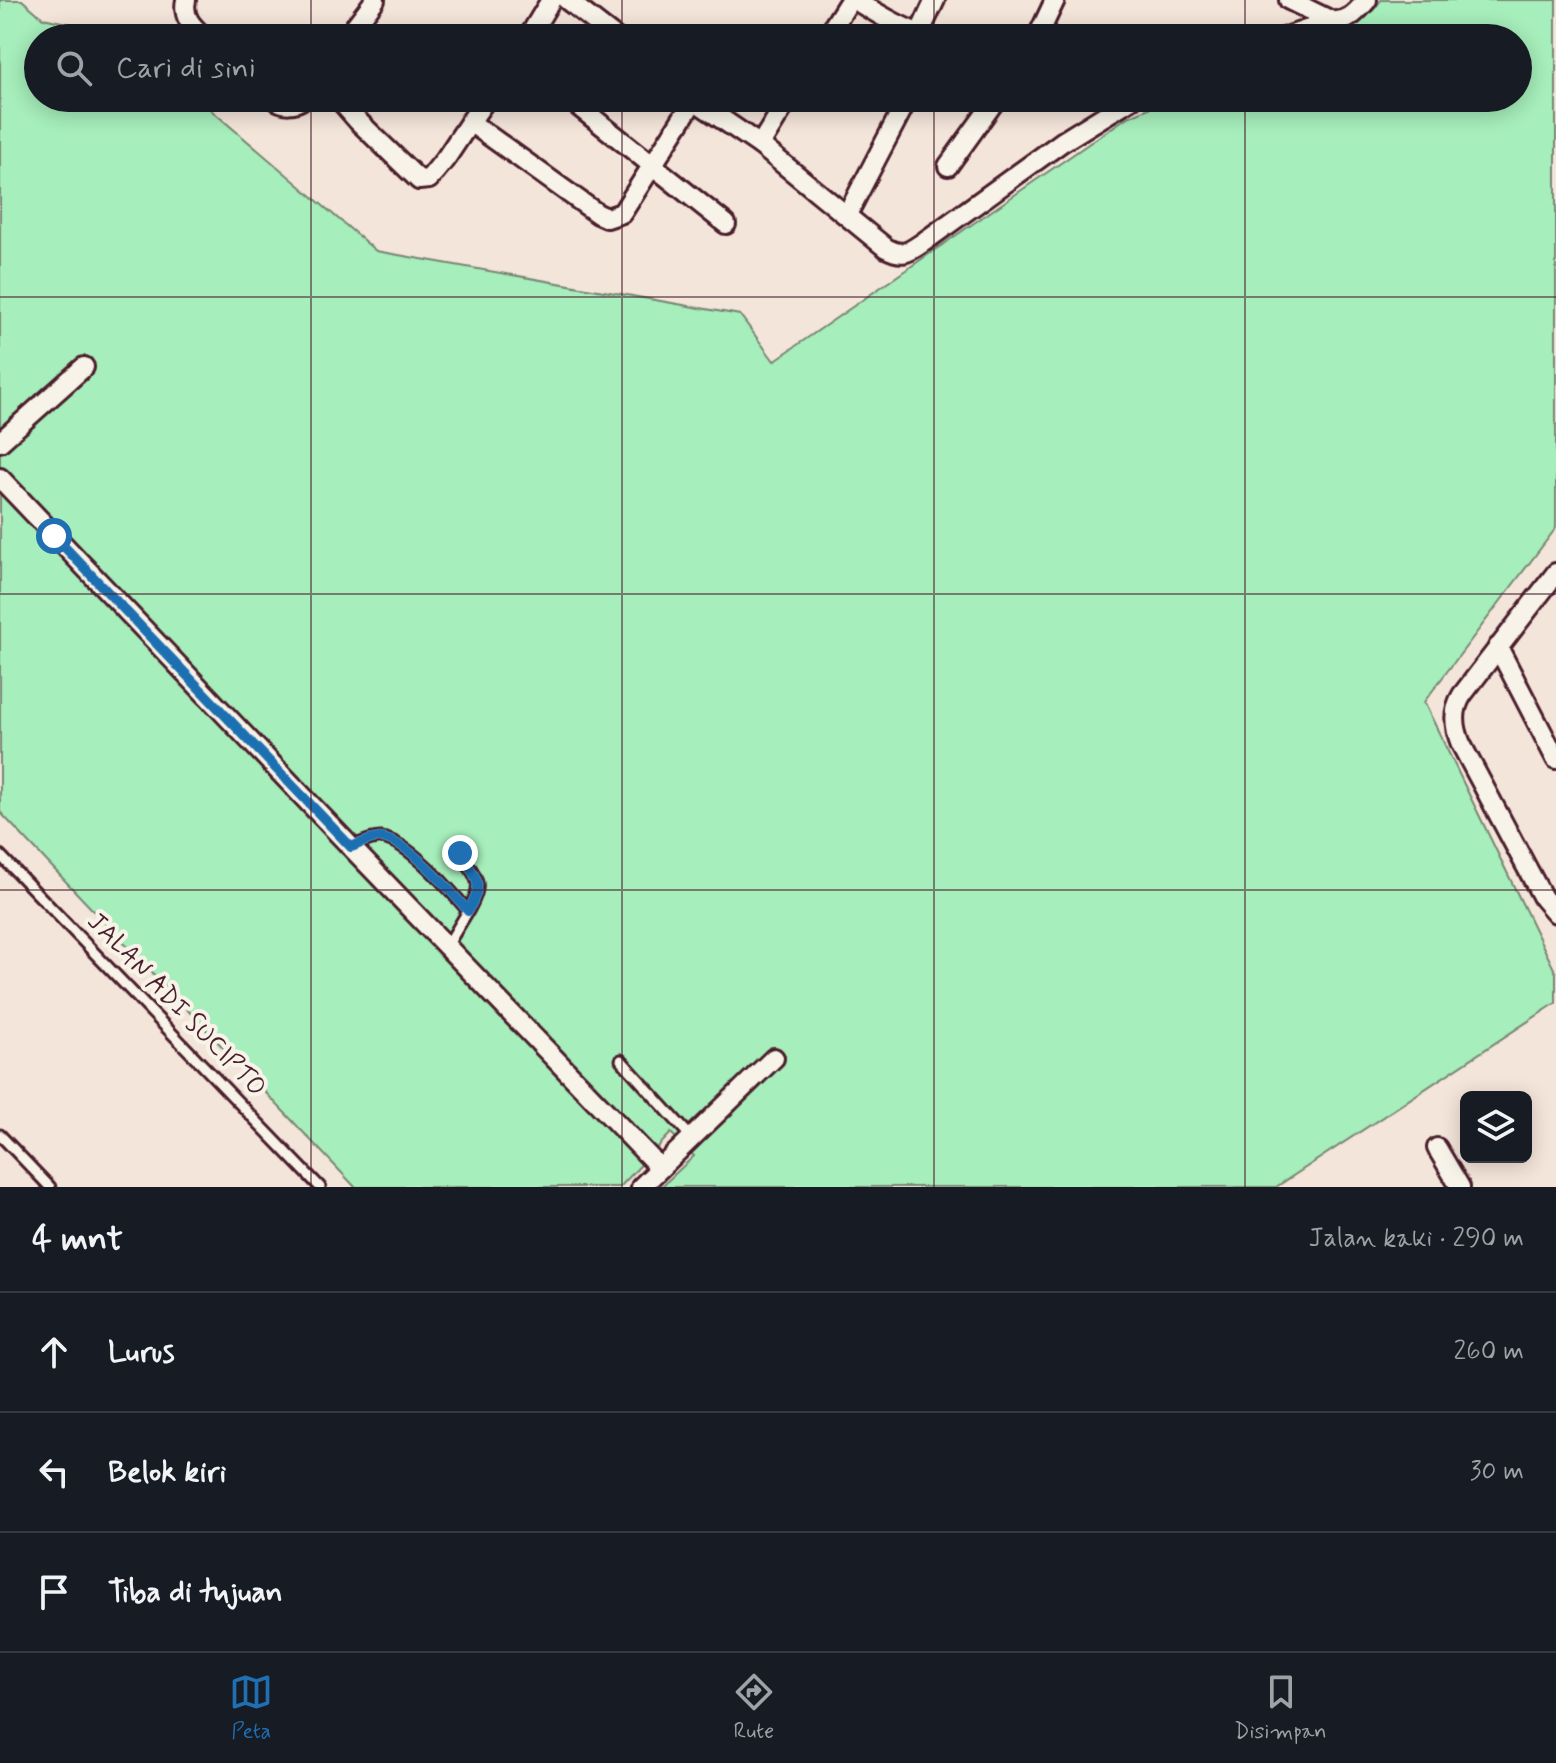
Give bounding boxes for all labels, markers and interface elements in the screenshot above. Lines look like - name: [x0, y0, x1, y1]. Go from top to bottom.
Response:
- search box: [24, 24, 1532, 112]
- icon: search: [52, 46, 96, 90]
- text: Cari di sini: [116, 49, 256, 88]
- route start: [36, 518, 72, 554]
- route end: [442, 835, 478, 871]
- street label: JALAN ADI SUCIPTO: [79, 906, 273, 1104]
- map controls: [1460, 1091, 1532, 1163]
- button: layers: [1460, 1091, 1532, 1163]
- text: 4 mnt: [32, 1217, 123, 1262]
- text: Jalan kaki · 290 m: [1308, 1222, 1524, 1256]
- icon: ahead: [32, 1330, 76, 1374]
- text: Lurus: [108, 1333, 175, 1372]
- text: 260 m: [1454, 1335, 1524, 1369]
- icon: left: [32, 1450, 76, 1494]
- text: Belok kiri: [108, 1453, 226, 1492]
- text: 30 m: [1470, 1455, 1524, 1489]
- icon: arrive: [32, 1570, 76, 1614]
- text: Tiba di tujuan: [108, 1573, 283, 1612]
- tab: Peta: [229, 1670, 273, 1746]
- tab: Rute: [732, 1670, 776, 1746]
- tab: Disimpan: [1234, 1670, 1327, 1746]

